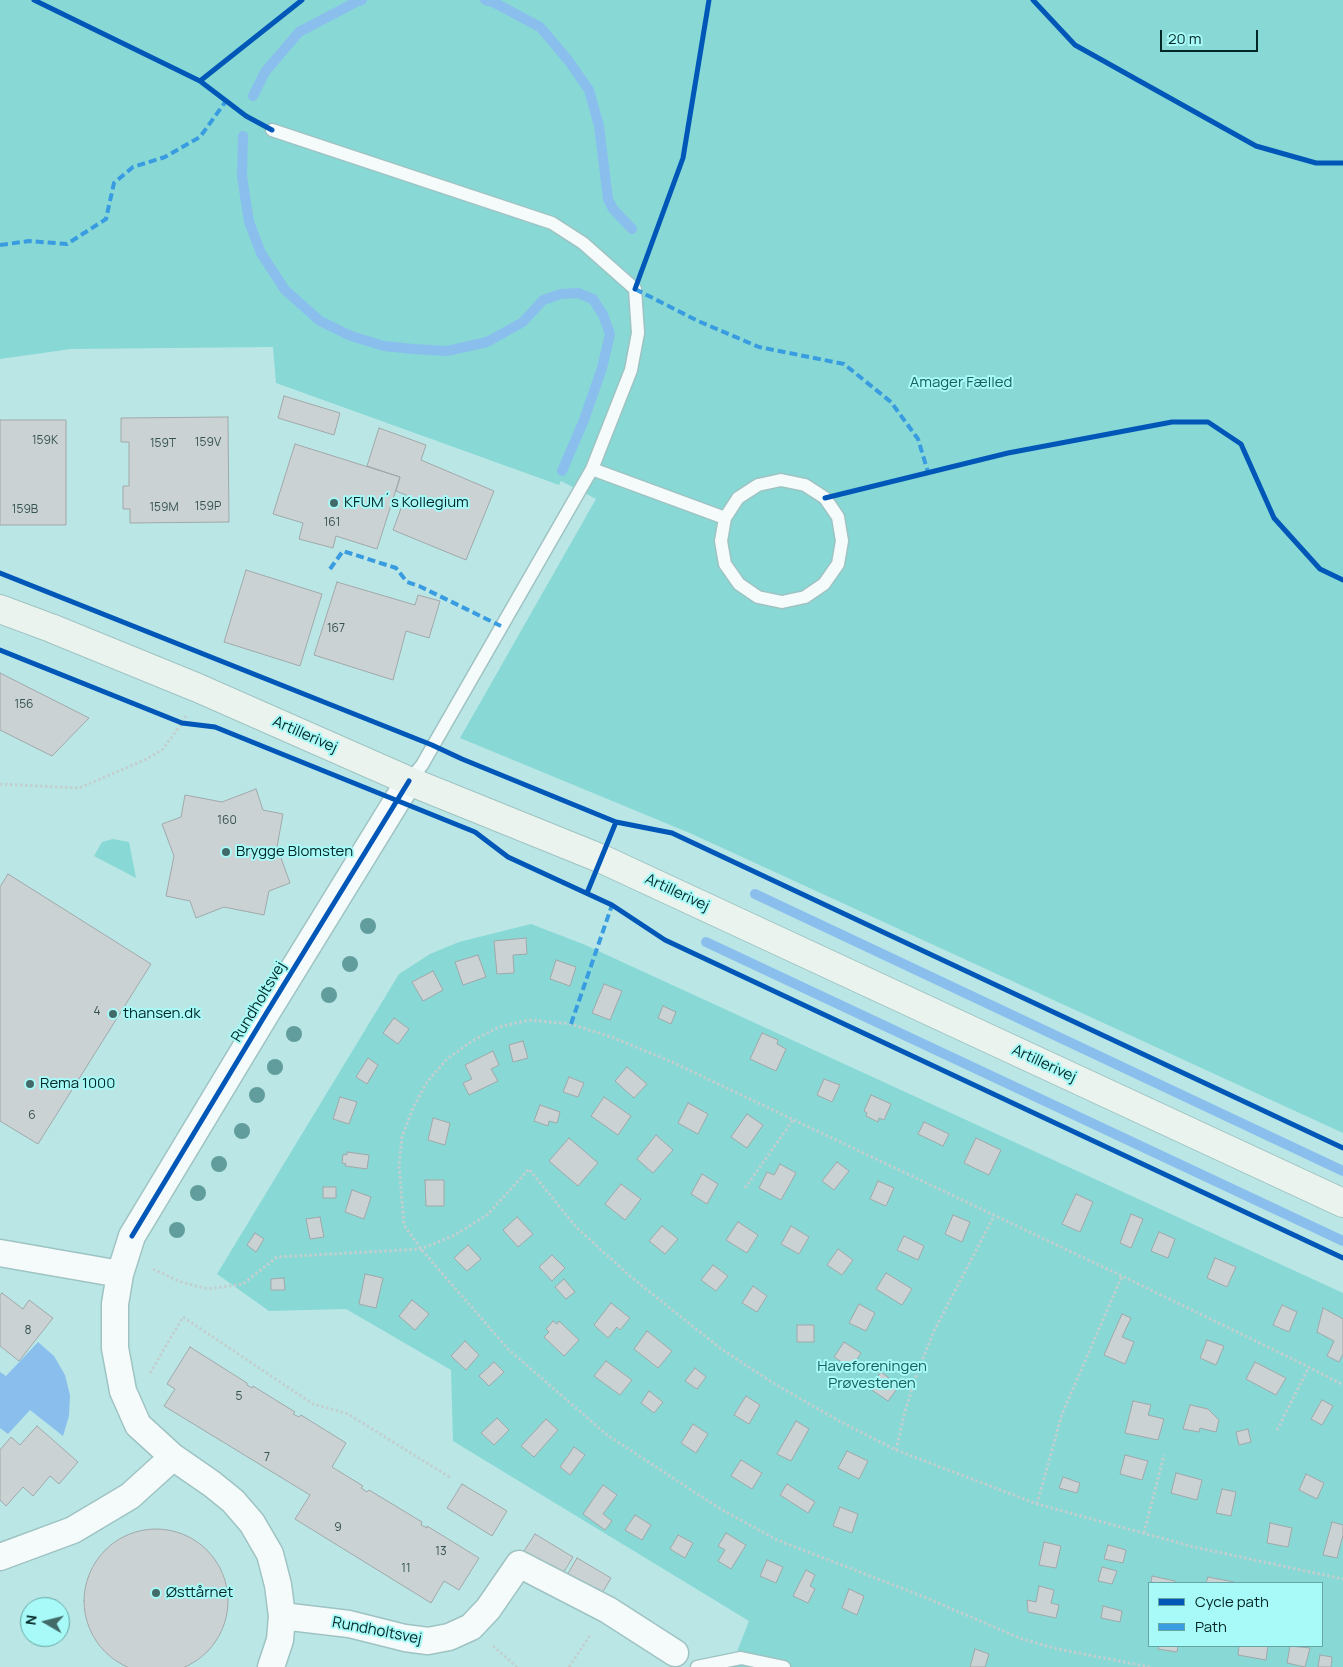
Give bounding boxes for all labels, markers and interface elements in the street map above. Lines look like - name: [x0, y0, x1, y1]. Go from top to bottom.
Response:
- scale bar: [1163, 20, 1260, 52]
- text: 20 m: [1168, 28, 1201, 49]
- park label: Amager Fælled: [910, 374, 1012, 392]
- house number: 159K: [32, 434, 58, 448]
- house number: 159V: [195, 436, 221, 450]
- house number: 159T: [150, 437, 176, 451]
- place label: KFUM´s Kollegium: [344, 494, 469, 512]
- marker: KFUM´s Kollegium: [328, 497, 340, 509]
- house number: 159P: [195, 500, 221, 514]
- house number: 159M: [149, 501, 179, 515]
- house number: 159B: [12, 503, 38, 517]
- house number: 161: [324, 516, 340, 530]
- house number: 167: [327, 622, 345, 636]
- house number: 156: [14, 698, 34, 712]
- street label: Artillerivej: [270, 713, 340, 757]
- house number: 160: [217, 814, 237, 828]
- place label: Brygge Blomsten: [236, 843, 353, 861]
- marker: Brygge Blomsten: [220, 846, 232, 858]
- street label: Artillerivej: [642, 870, 712, 916]
- street label: Rundholtsvej: [228, 958, 290, 1046]
- house number: 4: [93, 1005, 101, 1019]
- place label: thansen.dk: [123, 1005, 201, 1023]
- marker: thansen.dk: [107, 1008, 119, 1020]
- street label: Artillerivej: [1009, 1041, 1079, 1087]
- place label: Rema 1000: [40, 1075, 115, 1093]
- marker: Rema 1000: [24, 1078, 36, 1090]
- house number: 6: [28, 1109, 36, 1123]
- house number: 8: [25, 1324, 31, 1338]
- park label: Haveforeningen Prøvestenen: [817, 1358, 927, 1393]
- house number: 5: [236, 1390, 242, 1404]
- house number: 7: [264, 1451, 270, 1465]
- house number: 9: [334, 1521, 342, 1535]
- house number: 13: [435, 1545, 447, 1559]
- house number: 11: [401, 1562, 411, 1576]
- legend: [1148, 1582, 1323, 1647]
- place label: Østtårnet: [166, 1584, 233, 1602]
- marker: Østtårnet: [150, 1587, 162, 1599]
- text: Cycle path: [1195, 1591, 1269, 1612]
- north arrow: [20, 1597, 70, 1647]
- text: N: [21, 1614, 41, 1626]
- street label: Rundholtsvej: [331, 1614, 423, 1648]
- text: Path: [1195, 1616, 1227, 1637]

